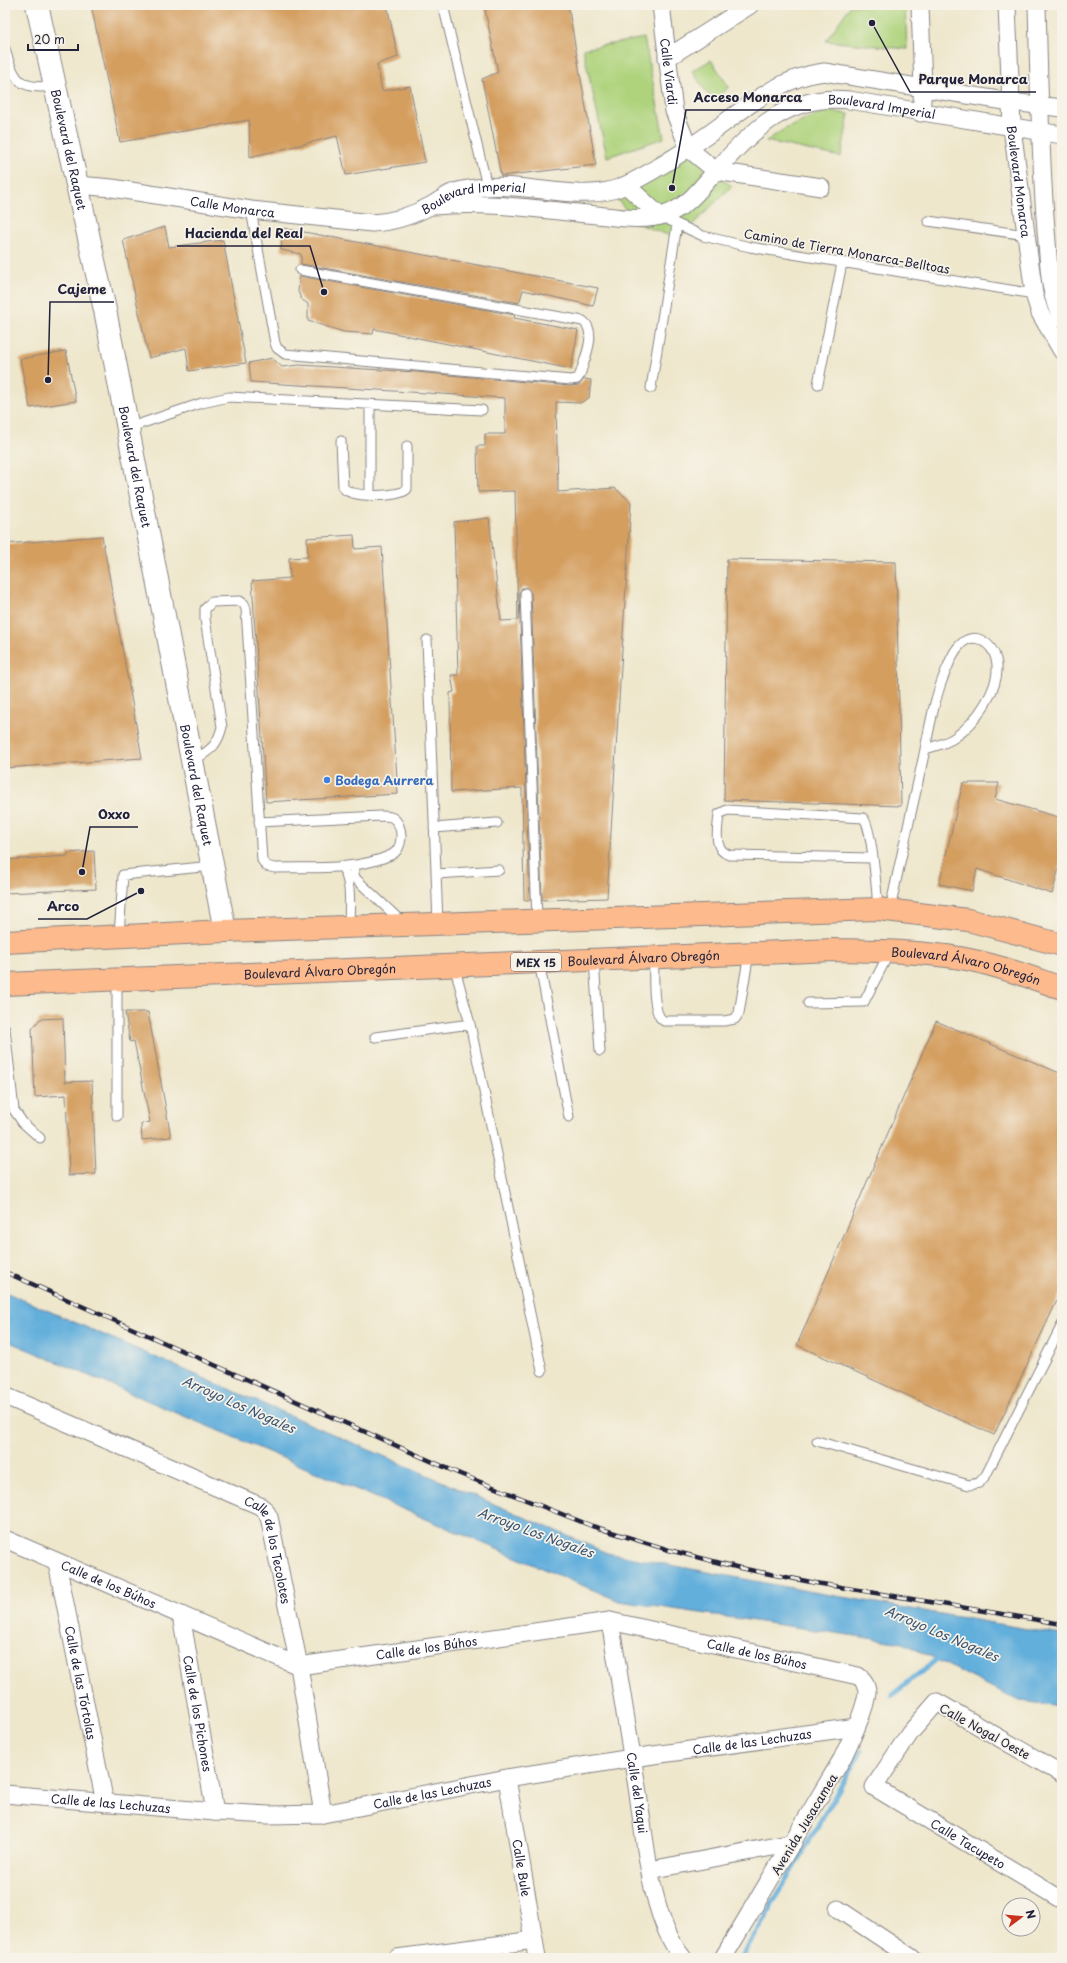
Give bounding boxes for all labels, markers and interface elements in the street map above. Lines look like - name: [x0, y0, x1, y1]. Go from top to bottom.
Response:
- scale bar: [28, 26, 78, 52]
- text: 20 m: [34, 30, 65, 48]
- street label: Calle Viardi: [656, 37, 682, 106]
- callout: Parque Monarca: [910, 67, 1036, 92]
- text: Parque Monarca: [918, 69, 1028, 88]
- callout: Acceso Monarca: [686, 85, 811, 110]
- street label: Boulevard del Raquet: [47, 87, 91, 212]
- text: Acceso Monarca: [693, 87, 802, 106]
- street label: Boulevard Imperial: [827, 90, 937, 123]
- street label: Boulevard Monarca: [1003, 124, 1035, 239]
- street label: Boulevard Imperial: [418, 177, 527, 218]
- street label: Calle Monarca: [189, 191, 276, 222]
- callout: Hacienda del Real: [177, 221, 310, 246]
- text: Hacienda del Real: [185, 223, 303, 242]
- street label: Camino de Tierra Monarca-Belltoas: [743, 224, 952, 278]
- callout: Cajeme: [50, 277, 114, 302]
- text: Cajeme: [58, 279, 106, 298]
- street label: Boulevard del Raquet: [115, 404, 156, 529]
- street label: Boulevard del Raquet: [176, 722, 217, 847]
- place label: Bodega Aurrera: [335, 771, 434, 789]
- marker: Bodega Aurrera: [322, 775, 332, 785]
- callout: Oxxo: [90, 802, 138, 827]
- text: Oxxo: [98, 804, 130, 823]
- callout: Arco: [38, 894, 87, 919]
- text: Arco: [47, 896, 79, 915]
- street label: Boulevard Álvaro Obregón: [891, 943, 1043, 989]
- street label: Boulevard Álvaro Obregón: [567, 946, 720, 970]
- road number: MEX 15: [511, 953, 561, 971]
- street label: Boulevard Álvaro Obregón: [243, 959, 396, 983]
- water label: Arroyo Los Nogales: [180, 1371, 299, 1438]
- street label: Calle de los Tecolotes: [241, 1491, 295, 1606]
- water label: Arroyo Los Nogales: [476, 1502, 597, 1562]
- street label: Calle de los Búhos: [58, 1555, 160, 1613]
- water label: Arroyo Los Nogales: [882, 1600, 1003, 1666]
- street label: Calle de las Tórtolas: [61, 1624, 101, 1742]
- street label: Calle de los Búhos: [375, 1631, 479, 1664]
- street label: Calle de los Búhos: [705, 1634, 809, 1674]
- street label: Calle de los Pichones: [179, 1654, 217, 1774]
- street label: Calle Nogal Oeste: [936, 1699, 1034, 1763]
- street label: Calle de las Lechuzas: [691, 1724, 813, 1759]
- street label: Calle del Yaqui: [622, 1751, 652, 1835]
- street label: Avenida Jusacamea: [767, 1769, 842, 1878]
- street label: Calle de las Lechuzas: [371, 1772, 493, 1813]
- street label: Calle de las Lechuzas: [50, 1789, 171, 1817]
- street label: Calle Tacupeto: [927, 1814, 1009, 1873]
- street label: Calle Bule: [508, 1838, 536, 1898]
- north arrow: [1001, 1897, 1041, 1937]
- text: N: [1022, 1908, 1041, 1921]

